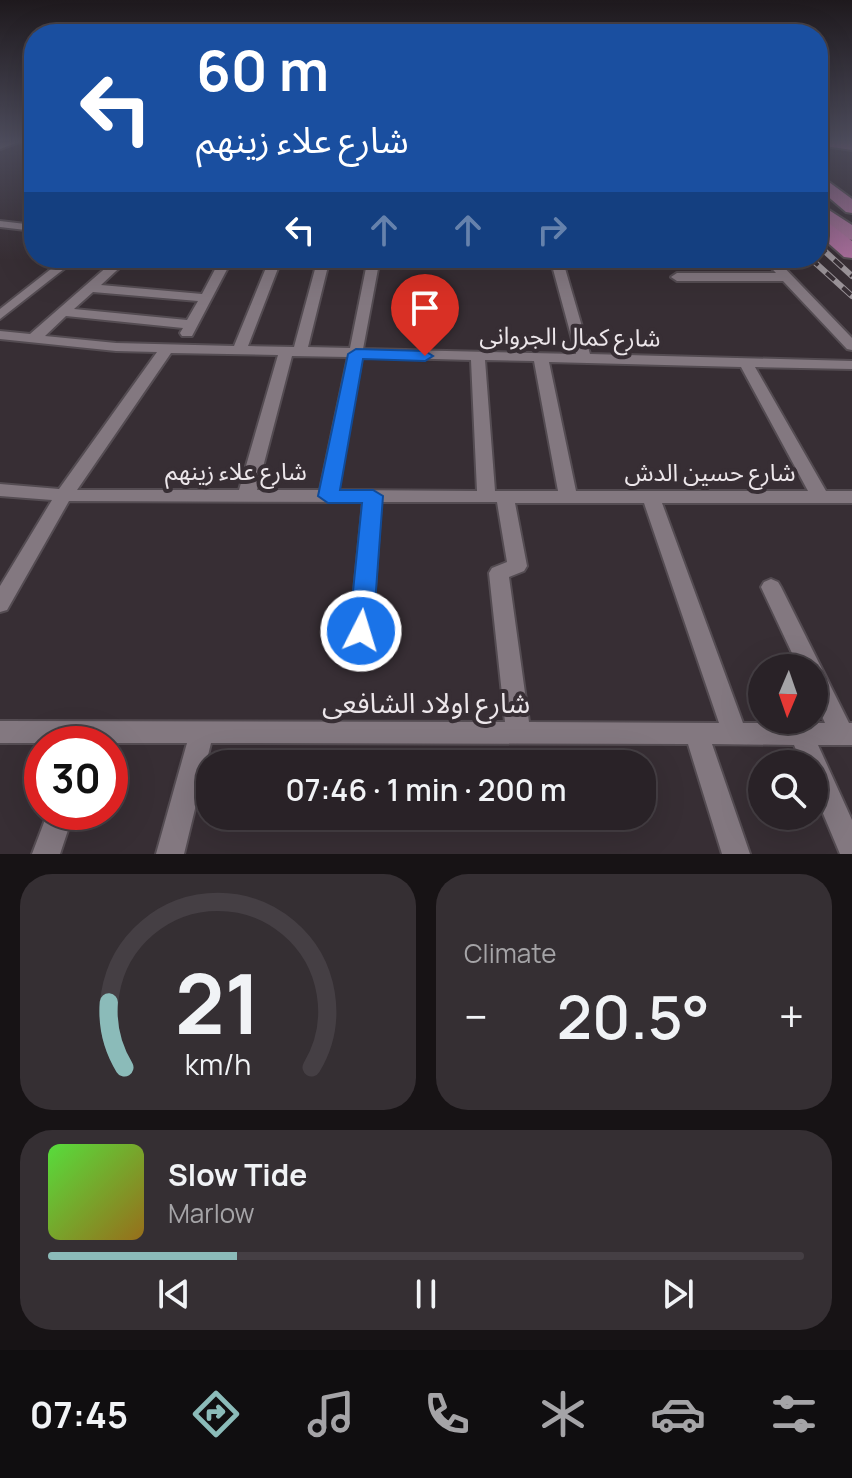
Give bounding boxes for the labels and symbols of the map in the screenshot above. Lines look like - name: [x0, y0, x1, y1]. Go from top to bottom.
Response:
- pin: [391, 274, 459, 356]
- street label: شارع كمال الجروانى: [479, 317, 661, 356]
- street label: شارع علاء زينهم: [165, 454, 307, 489]
- street label: شارع حسين الدش: [624, 455, 796, 490]
- position arrow: [319, 589, 403, 673]
- north arrow: [748, 654, 828, 734]
- street label: شارع اولاد الشافعى: [322, 683, 530, 724]
- speed limit sign: 30: [24, 726, 128, 830]

